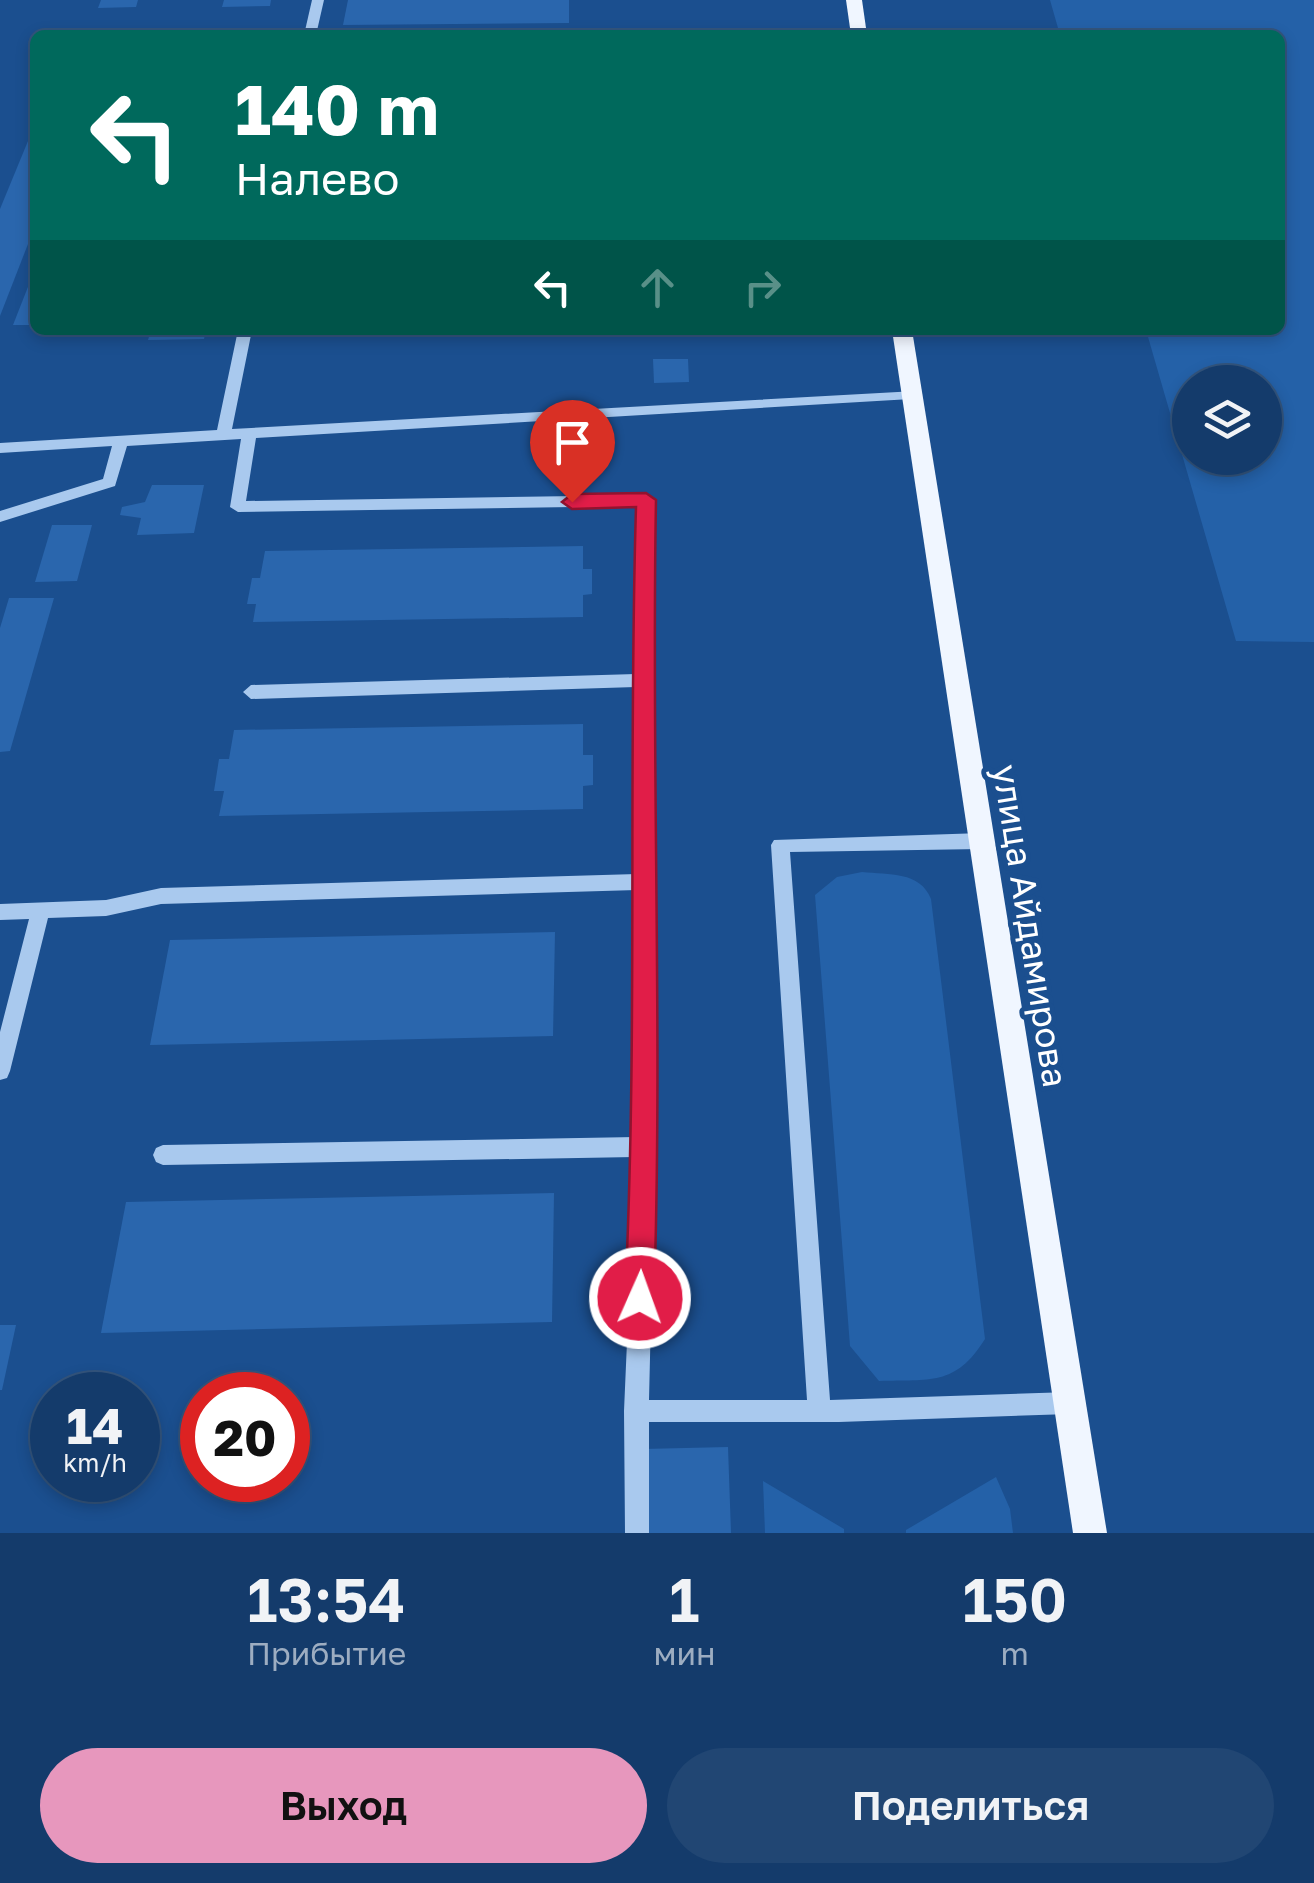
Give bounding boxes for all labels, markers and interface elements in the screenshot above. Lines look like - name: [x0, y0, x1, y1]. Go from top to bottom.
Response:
- text: 140 m: [235, 66, 439, 150]
- icon: left: [70, 70, 200, 200]
- text: Налево: [235, 151, 399, 205]
- icon: left: [525, 260, 580, 315]
- icon: ahead: [630, 260, 685, 315]
- icon: right: [735, 260, 790, 315]
- map controls: [1172, 365, 1282, 475]
- button: layers: [1172, 365, 1282, 475]
- pin: [530, 400, 615, 503]
- icon: arrive: [545, 415, 600, 470]
- street label: улица Айдамирова: [985, 762, 1077, 1090]
- position arrow: [588, 1246, 692, 1350]
- speed limit sign: 20: [180, 1372, 310, 1502]
- text: 14: [66, 1395, 123, 1455]
- text: km/h: [63, 1447, 127, 1478]
- text: 13:54: [247, 1563, 406, 1635]
- text: 1: [669, 1563, 700, 1635]
- text: 150: [962, 1563, 1067, 1635]
- text: Прибытие: [247, 1634, 406, 1672]
- text: мин: [653, 1634, 715, 1672]
- text: m: [1001, 1634, 1029, 1672]
- button: Выход: [40, 1748, 647, 1863]
- button: Поделиться: [667, 1748, 1274, 1863]

